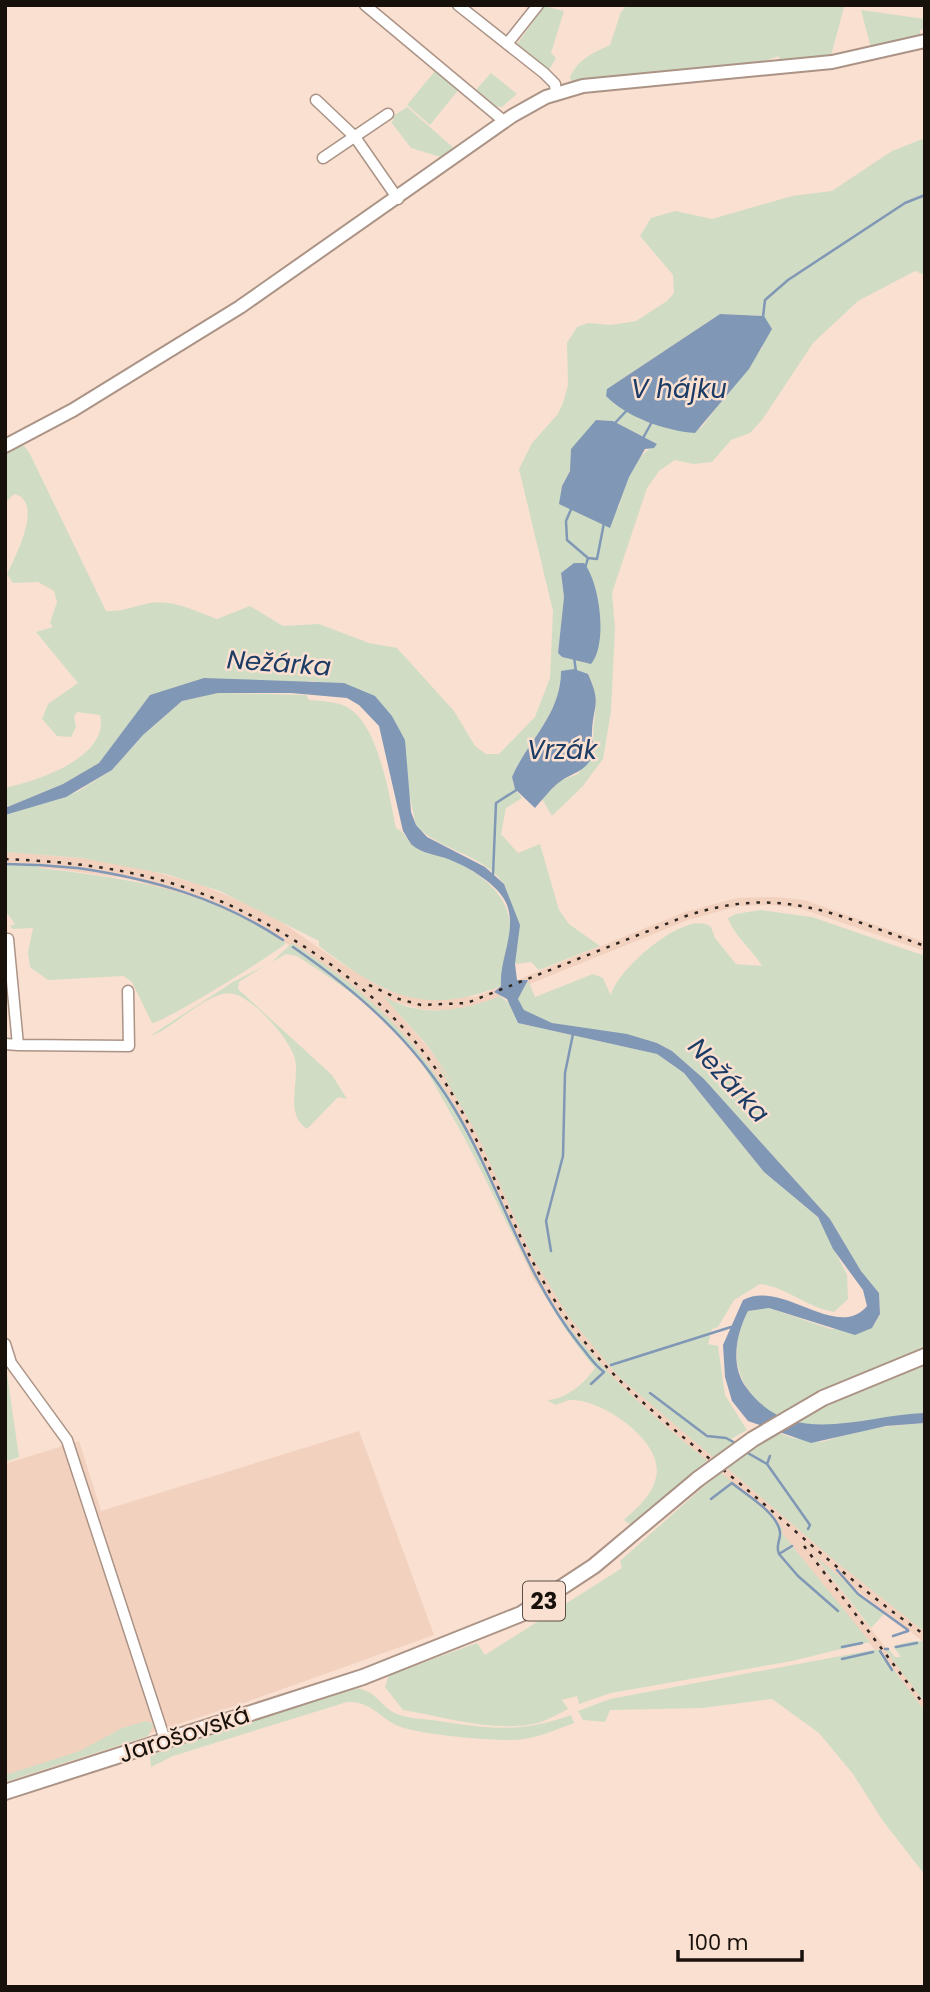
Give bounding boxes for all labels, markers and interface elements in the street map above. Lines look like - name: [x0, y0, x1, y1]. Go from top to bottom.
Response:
- water label: V hájku: [631, 371, 727, 407]
- water label: Nežárka: [226, 641, 332, 685]
- water label: Vrzák: [527, 732, 599, 768]
- water label: Nežárka: [680, 1030, 778, 1130]
- road number: 23: [523, 1582, 565, 1620]
- street label: Jarošovská: [114, 1697, 254, 1771]
- scale bar: [678, 1918, 802, 1962]
- text: 100 m: [688, 1928, 748, 1957]

